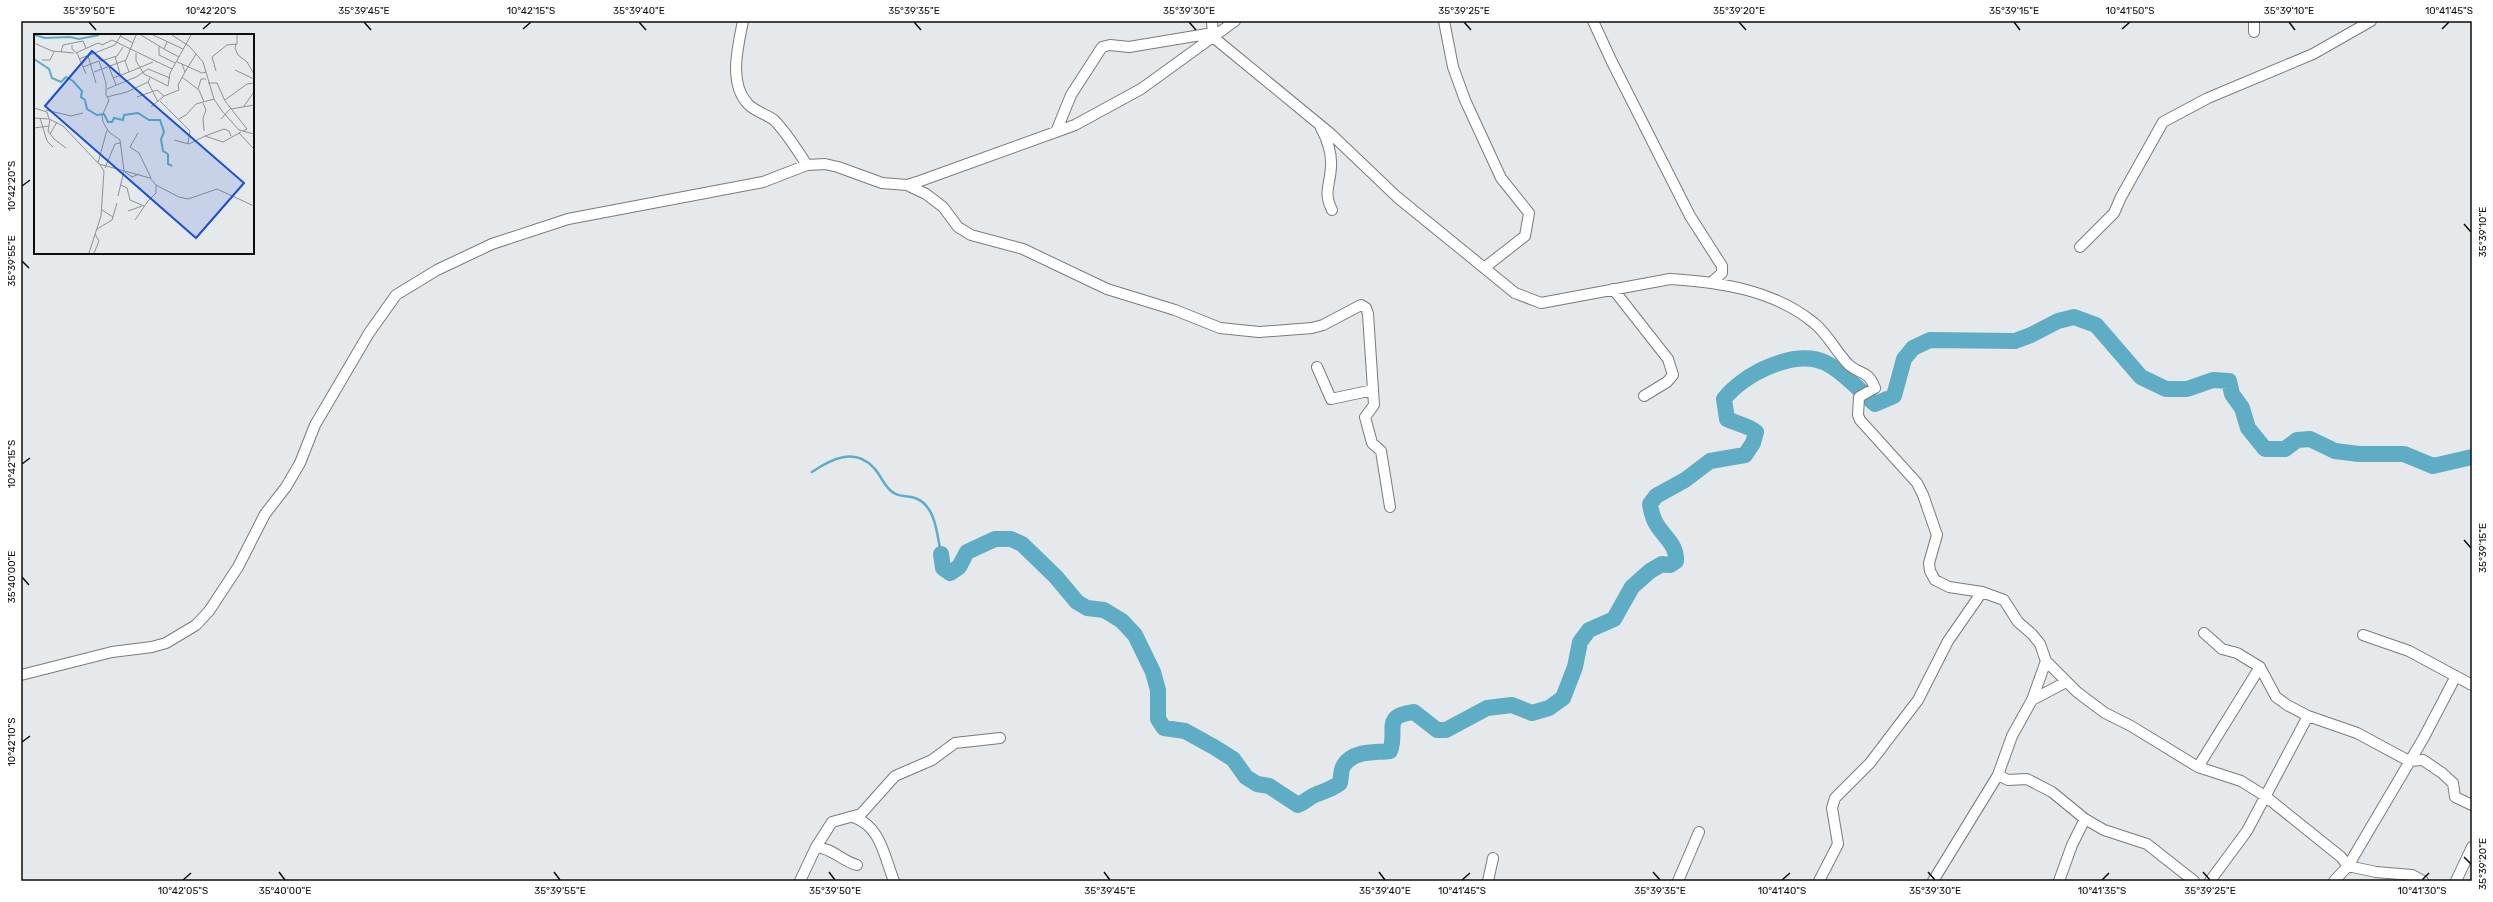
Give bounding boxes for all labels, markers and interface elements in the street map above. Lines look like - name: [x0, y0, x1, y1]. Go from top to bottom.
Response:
- text: 35°39'50"E: [63, 5, 115, 17]
- text: 10°42'20"S: [186, 5, 236, 17]
- text: 35°39'45"E: [338, 5, 390, 17]
- text: 10°42'15"S: [507, 5, 555, 17]
- text: 35°39'40"E: [613, 5, 665, 17]
- text: 35°39'35"E: [888, 5, 940, 17]
- text: 35°39'30"E: [1163, 5, 1215, 17]
- text: 35°39'25"E: [1438, 5, 1490, 17]
- text: 35°39'20"E: [1713, 5, 1765, 17]
- text: 35°39'15"E: [1989, 5, 2039, 17]
- text: 10°41'50"S: [2106, 5, 2154, 17]
- text: 35°39'10"E: [2264, 5, 2314, 17]
- text: 10°41'45"S: [2425, 5, 2473, 17]
- inset map: [34, 34, 254, 254]
- text: 10°42'20"S: [6, 161, 18, 211]
- text: 35°39'10"E: [2477, 207, 2489, 257]
- text: 35°39'55"E: [6, 235, 18, 287]
- text: 10°42'15"S: [6, 440, 18, 488]
- text: 35°39'15"E: [2477, 523, 2489, 573]
- text: 35°40'00"E: [6, 551, 18, 603]
- text: 10°42'10"S: [6, 718, 18, 766]
- text: 35°39'20"E: [2477, 838, 2489, 890]
- text: 10°42'05"S: [158, 885, 208, 897]
- text: 35°40'00"E: [259, 885, 311, 897]
- text: 35°39'55"E: [534, 885, 586, 897]
- text: 35°39'50"E: [809, 885, 861, 897]
- text: 35°39'45"E: [1084, 885, 1136, 897]
- text: 35°39'40"E: [1359, 885, 1411, 897]
- text: 10°41'45"S: [1438, 885, 1486, 897]
- text: 35°39'35"E: [1634, 885, 1686, 897]
- text: 10°41'40"S: [1758, 885, 1806, 897]
- text: 35°39'30"E: [1909, 885, 1961, 897]
- text: 10°41'35"S: [2078, 885, 2126, 897]
- text: 35°39'25"E: [2184, 885, 2236, 897]
- text: 10°41'30"S: [2398, 885, 2446, 897]

